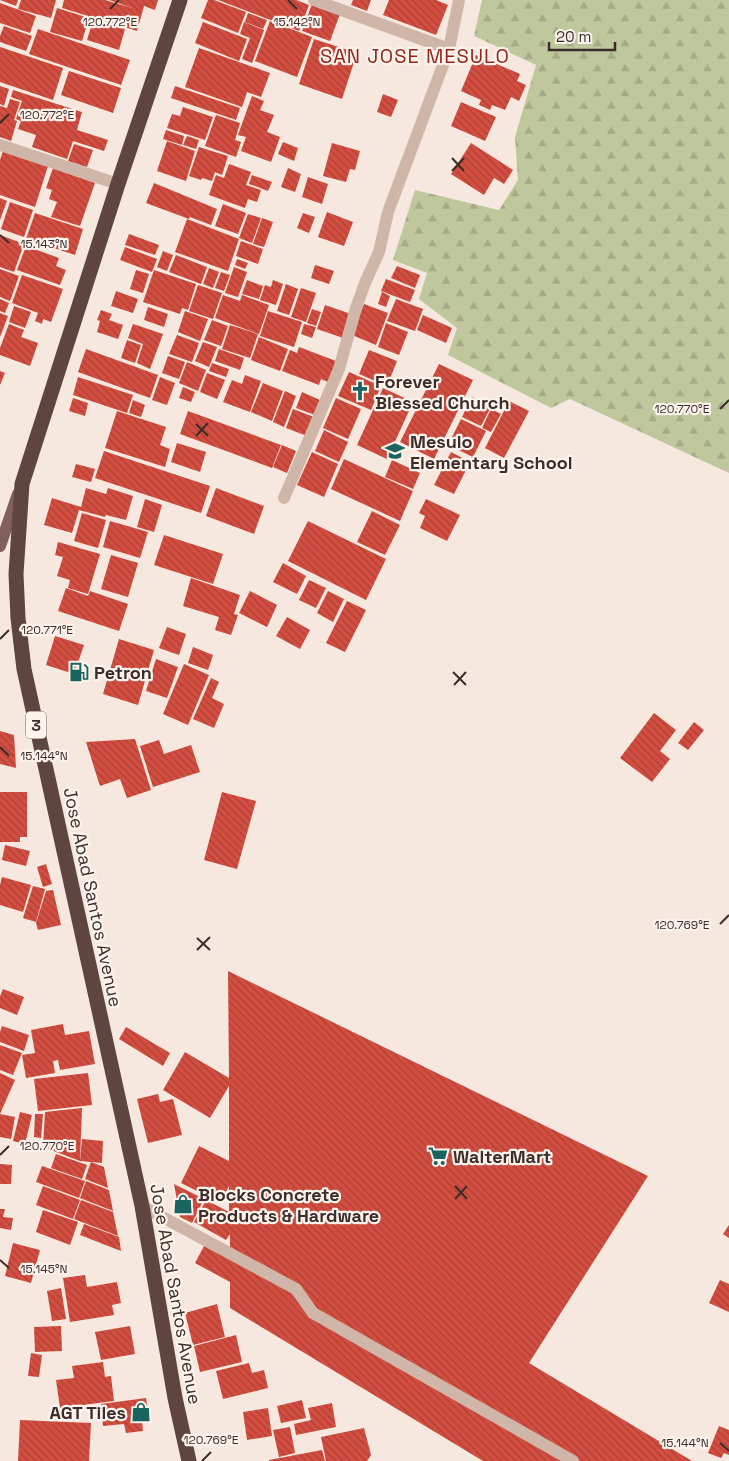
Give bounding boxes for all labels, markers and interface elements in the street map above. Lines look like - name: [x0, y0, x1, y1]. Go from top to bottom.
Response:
- text: 120.772°E: [83, 14, 137, 30]
- text: 15.142°N: [273, 14, 321, 30]
- scale bar: [549, 20, 615, 52]
- text: 20 m: [556, 27, 591, 46]
- district label: SAN JOSE MESULO: [320, 43, 510, 69]
- text: 120.772°E: [20, 107, 74, 123]
- text: 15.143°N: [20, 236, 68, 252]
- place label: Forever Blessed Church: [375, 370, 510, 414]
- church icon: Forever Blessed Church: [349, 380, 371, 402]
- text: 120.770°E: [655, 401, 710, 417]
- place label: Mesulo Elementary School: [410, 430, 573, 474]
- school or university icon: Mesulo Elementary School: [384, 440, 406, 462]
- text: 120.771°E: [21, 622, 73, 638]
- fuel station icon: Petron: [68, 661, 90, 683]
- place label: Petron: [94, 661, 152, 684]
- road number: 3: [26, 712, 46, 738]
- text: 15.144°N: [20, 748, 68, 764]
- street label: Jose Abad Santos Avenue: [58, 785, 128, 1009]
- text: 120.769°E: [654, 917, 710, 933]
- text: 120.770°E: [20, 1138, 75, 1154]
- supermarket icon: WalterMart: [427, 1145, 449, 1167]
- place label: WalterMart: [453, 1145, 551, 1168]
- street label: Jose Abad Santos Avenue: [145, 1182, 207, 1406]
- place label: Blocks Concrete Products & Hardware: [198, 1183, 379, 1227]
- shop icon: Blocks Concrete Products & Hardware: [172, 1193, 194, 1215]
- text: 15.145°N: [21, 1261, 68, 1277]
- place label: AGT Tiles: [50, 1401, 126, 1424]
- shop icon: AGT Tiles: [130, 1401, 152, 1423]
- text: 120.769°E: [183, 1432, 239, 1448]
- text: 15.144°N: [661, 1435, 709, 1451]

